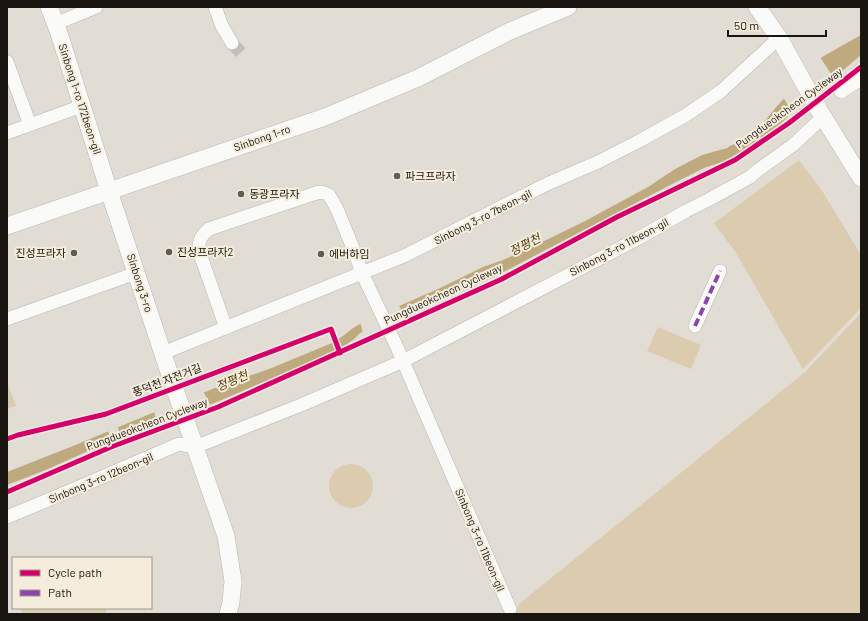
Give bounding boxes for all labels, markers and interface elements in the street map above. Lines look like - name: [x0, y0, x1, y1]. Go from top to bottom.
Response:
- scale bar: [728, 12, 826, 38]
- text: 50 m: [734, 18, 759, 32]
- street label: Sinbong 1-ro 172beon-gil: [56, 42, 105, 156]
- street label: Pungdueokcheon Cycleway: [733, 64, 845, 151]
- street label: Sinbong 1-ro: [232, 122, 292, 153]
- place label: 파크프라자: [405, 169, 456, 182]
- marker: 파크프라자: [392, 171, 402, 181]
- street label: Sinbong 3-ro 7beon-gil: [432, 186, 534, 247]
- place label: 동광프라자: [249, 187, 300, 200]
- marker: 동광프라자: [236, 189, 246, 199]
- street label: Sinbong 3-ro 11beon-gil: [567, 215, 670, 278]
- water label: 정평천: [507, 229, 544, 258]
- place label: 진성프라자2: [177, 245, 234, 258]
- place label: 진성프라자: [15, 246, 66, 259]
- marker: 진성프라자2: [164, 247, 174, 257]
- place label: 에버하임: [329, 247, 369, 260]
- marker: 진성프라자: [69, 248, 79, 258]
- marker: 에버하임: [316, 249, 326, 259]
- street label: Sinbong 3-ro: [125, 252, 156, 314]
- street label: Pungdueokcheon Cycleway: [382, 260, 504, 327]
- street label: 풍덕천 자전거길: [130, 360, 203, 399]
- water label: 정평천: [214, 366, 251, 393]
- street label: Pungdueokcheon Cycleway: [84, 394, 209, 453]
- street label: Sinbong 3-ro 12beon-gil: [47, 450, 155, 505]
- street label: Sinbong 3-ro 11beon-gil: [453, 487, 508, 593]
- legend: [12, 557, 152, 609]
- text: Cycle path: [48, 565, 102, 579]
- text: Path: [48, 585, 72, 599]

